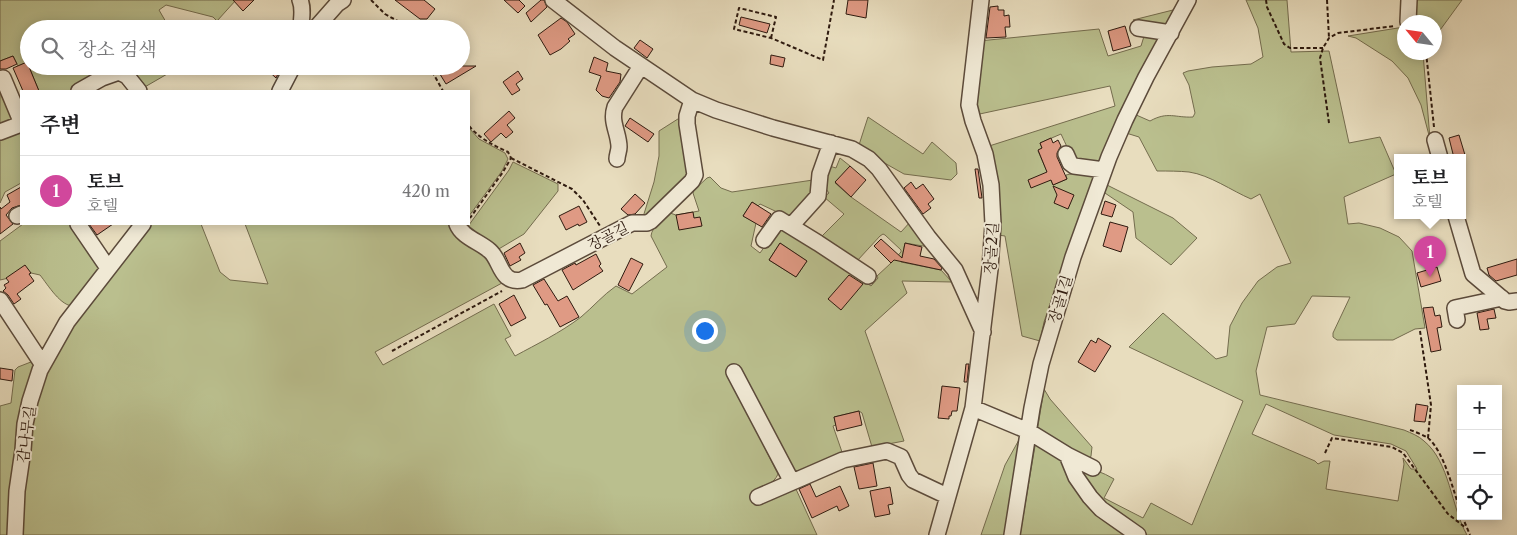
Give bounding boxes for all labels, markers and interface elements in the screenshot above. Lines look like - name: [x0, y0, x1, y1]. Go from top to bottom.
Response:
- north arrow: [1397, 15, 1442, 60]
- search box: [20, 20, 470, 75]
- icon: search: [38, 34, 66, 62]
- text: 장소 검색: [78, 38, 156, 61]
- text: 주변: [40, 112, 81, 137]
- popup: [1394, 154, 1466, 219]
- text: 토브: [1412, 166, 1448, 189]
- text: 토브: [87, 170, 124, 193]
- text: 1: [52, 181, 60, 201]
- text: 420 m: [402, 181, 450, 201]
- text: 호텔: [1412, 191, 1443, 211]
- text: 호텔: [87, 195, 118, 215]
- street label: 장골길: [584, 218, 632, 254]
- street label: 장골2길: [980, 221, 1002, 275]
- pin: 1: [1414, 236, 1446, 277]
- street label: 장골1길: [1044, 272, 1076, 326]
- your location: [692, 318, 718, 344]
- map controls: [1457, 385, 1502, 520]
- button: +: [1457, 385, 1502, 430]
- street label: 감나무길: [13, 404, 39, 464]
- button: −: [1457, 430, 1502, 475]
- button: locate: [1457, 475, 1502, 520]

